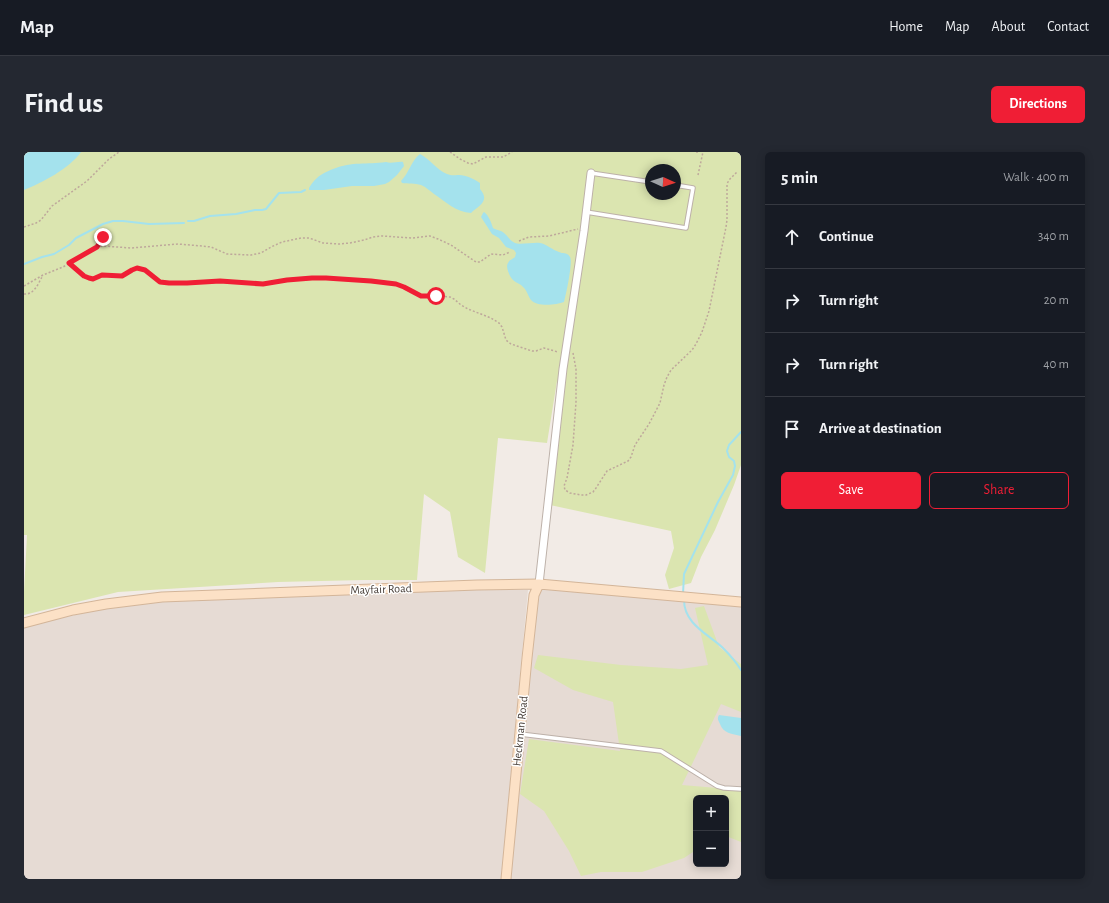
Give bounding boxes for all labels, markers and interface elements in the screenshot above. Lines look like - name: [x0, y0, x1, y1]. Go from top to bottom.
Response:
- text: Map: [20, 18, 54, 37]
- text: Home: [889, 20, 923, 34]
- text: Map: [945, 20, 969, 34]
- text: About: [991, 20, 1025, 34]
- text: Contact: [1047, 20, 1089, 34]
- button: Directions: [991, 86, 1085, 123]
- text: Find us: [24, 90, 103, 118]
- north arrow: [645, 164, 681, 200]
- text: 5 min: [781, 169, 818, 186]
- text: Walk · 400 m: [1003, 171, 1069, 184]
- icon: ahead: [781, 226, 803, 248]
- route end: [94, 228, 112, 246]
- text: Continue: [819, 229, 874, 244]
- text: 340 m: [1038, 230, 1069, 243]
- route start: [427, 287, 445, 305]
- icon: right: [781, 290, 803, 312]
- text: Turn right: [819, 293, 878, 308]
- text: 20 m: [1044, 294, 1069, 307]
- icon: right: [781, 354, 803, 376]
- text: Turn right: [819, 357, 878, 372]
- text: 40 m: [1043, 358, 1069, 371]
- icon: arrive: [781, 418, 803, 440]
- text: Arrive at destination: [819, 421, 942, 436]
- button: Save: [781, 472, 921, 509]
- button: Share: [929, 472, 1069, 509]
- street label: Mayfair Road: [350, 582, 412, 597]
- street label: Heckman Road: [510, 695, 530, 767]
- map controls: [693, 795, 729, 867]
- button: +: [693, 795, 729, 831]
- button: −: [693, 831, 729, 867]

